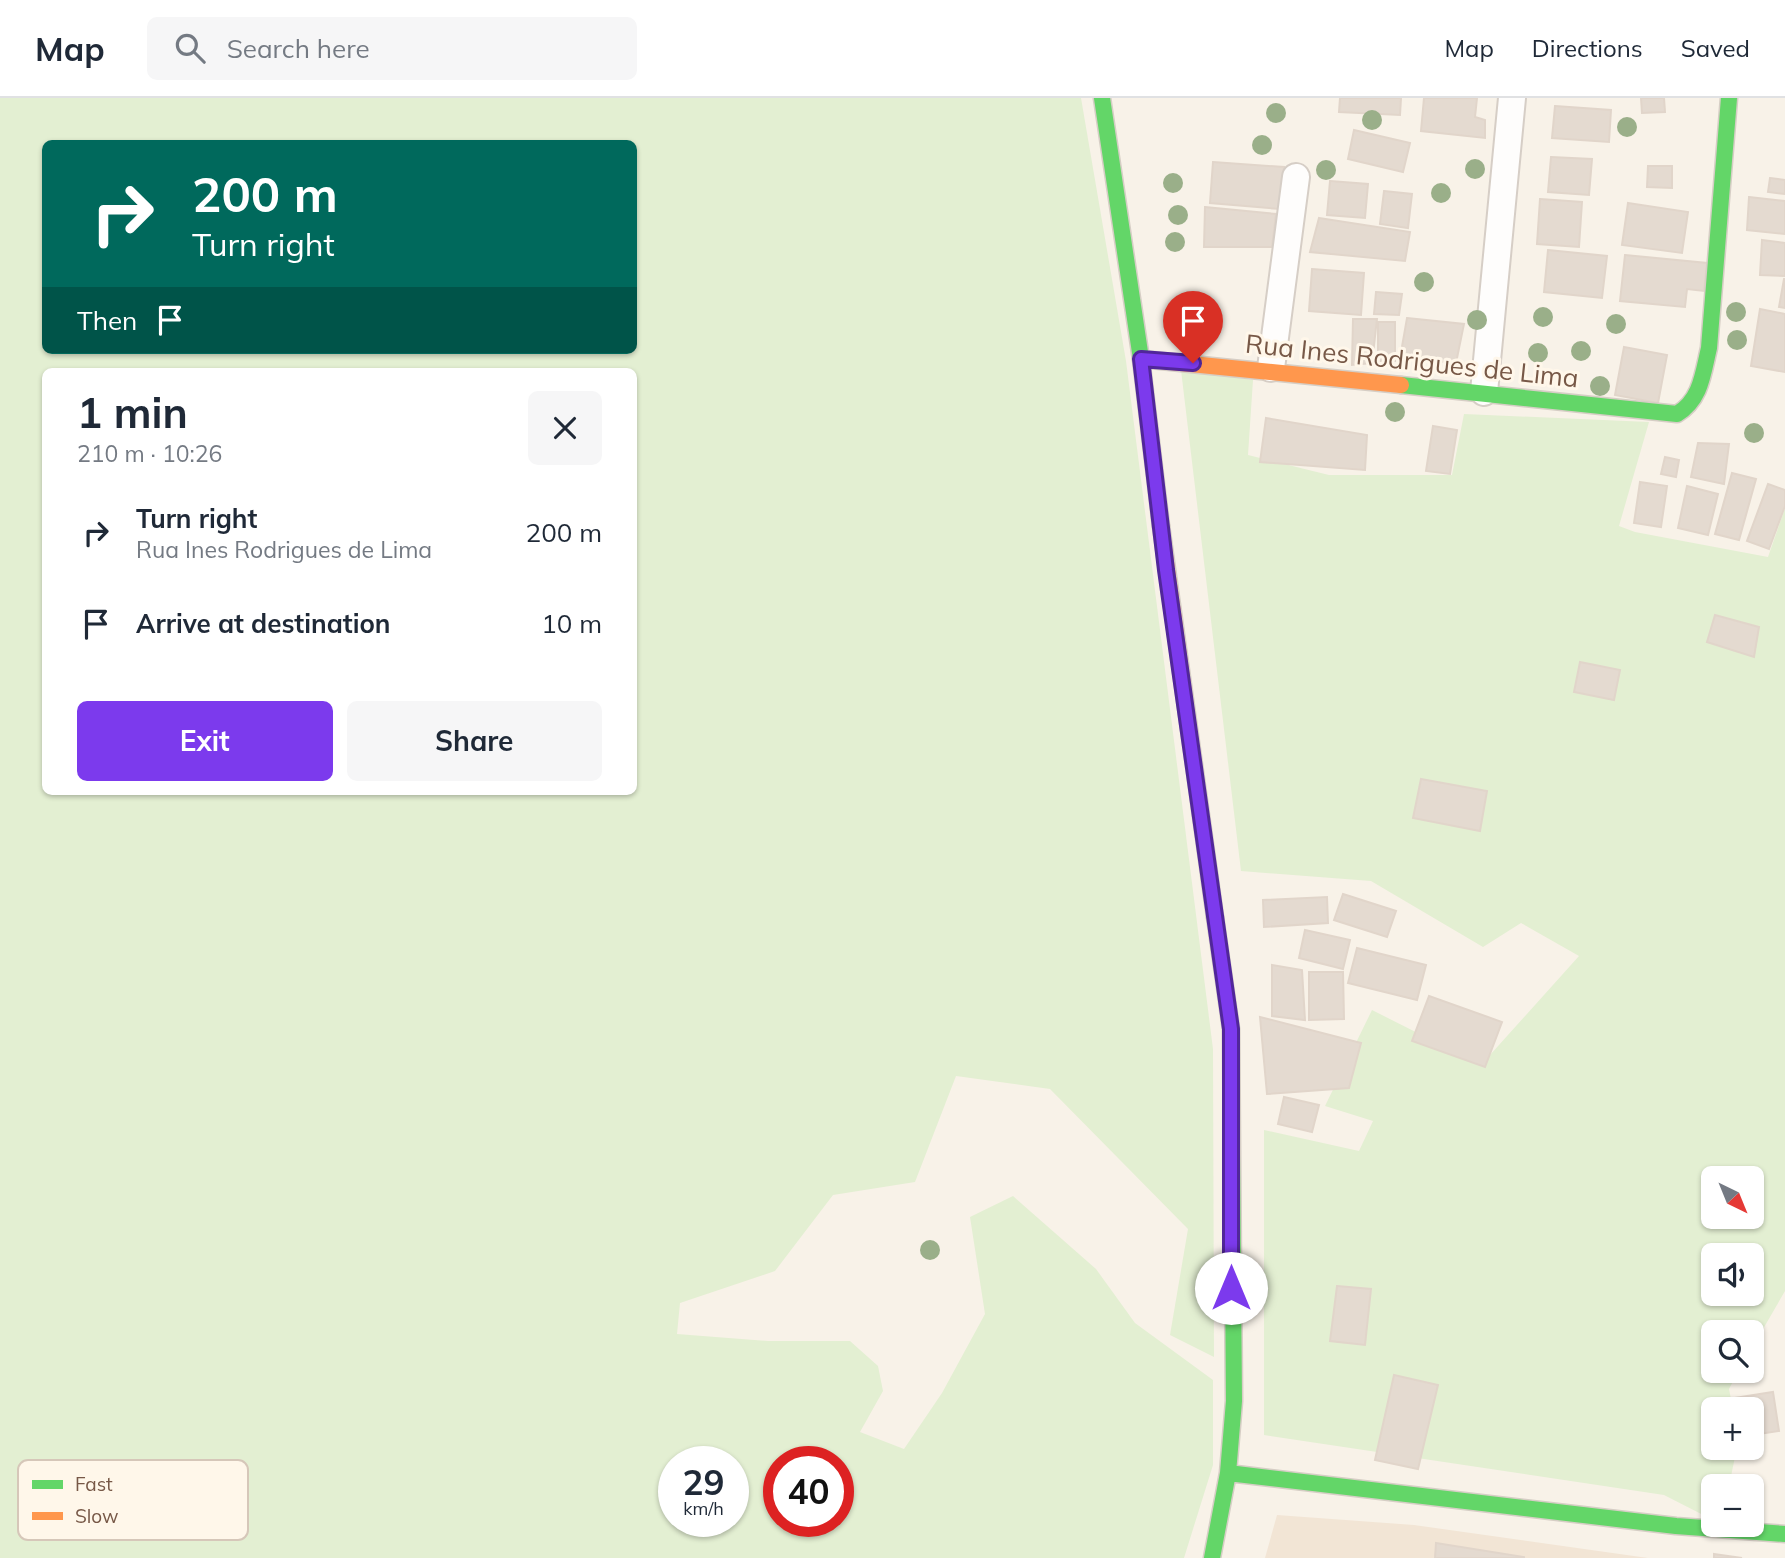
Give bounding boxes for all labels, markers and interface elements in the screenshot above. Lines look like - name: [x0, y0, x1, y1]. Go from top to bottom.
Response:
- search box: [147, 17, 637, 80]
- text: Map: [35, 28, 105, 69]
- icon: search: [171, 29, 209, 67]
- text: Search here: [227, 32, 370, 65]
- text: Map: [1444, 33, 1494, 63]
- text: Directions: [1532, 33, 1643, 63]
- text: Saved: [1681, 33, 1750, 63]
- text: 200 m: [192, 163, 338, 224]
- icon: right: [77, 168, 168, 259]
- text: Turn right: [192, 224, 335, 264]
- pin: [1163, 291, 1223, 363]
- icon: arrive: [151, 301, 189, 339]
- icon: arrive: [1174, 302, 1212, 340]
- text: Then: [77, 304, 137, 337]
- street label: Rua Ines Rodrigues de Lima: [1244, 327, 1580, 394]
- text: 1 min: [77, 386, 188, 439]
- button: close: [528, 391, 602, 465]
- text: 210 m · 10:26: [77, 439, 222, 468]
- text: Turn right: [136, 502, 257, 535]
- icon: right: [77, 514, 115, 552]
- text: 200 m: [526, 516, 602, 549]
- text: Rua Ines Rodrigues de Lima: [136, 535, 432, 564]
- icon: arrive: [77, 605, 115, 643]
- text: Arrive at destination: [136, 607, 391, 640]
- text: 10 m: [541, 607, 602, 640]
- button: Exit: [77, 701, 333, 781]
- button: Share: [347, 701, 602, 781]
- north arrow: [1701, 1166, 1764, 1228]
- map controls: [1701, 1166, 1764, 1537]
- button: sound: [1701, 1243, 1764, 1306]
- position arrow: [1194, 1251, 1268, 1325]
- button: search: [1701, 1320, 1764, 1383]
- button: +: [1701, 1397, 1764, 1460]
- speed limit sign: 40: [763, 1446, 854, 1537]
- legend: [18, 1460, 248, 1540]
- text: 29: [682, 1460, 725, 1504]
- text: Fast: [75, 1472, 113, 1496]
- button: −: [1701, 1474, 1764, 1537]
- text: km/h: [683, 1497, 724, 1520]
- text: Slow: [75, 1504, 119, 1528]

